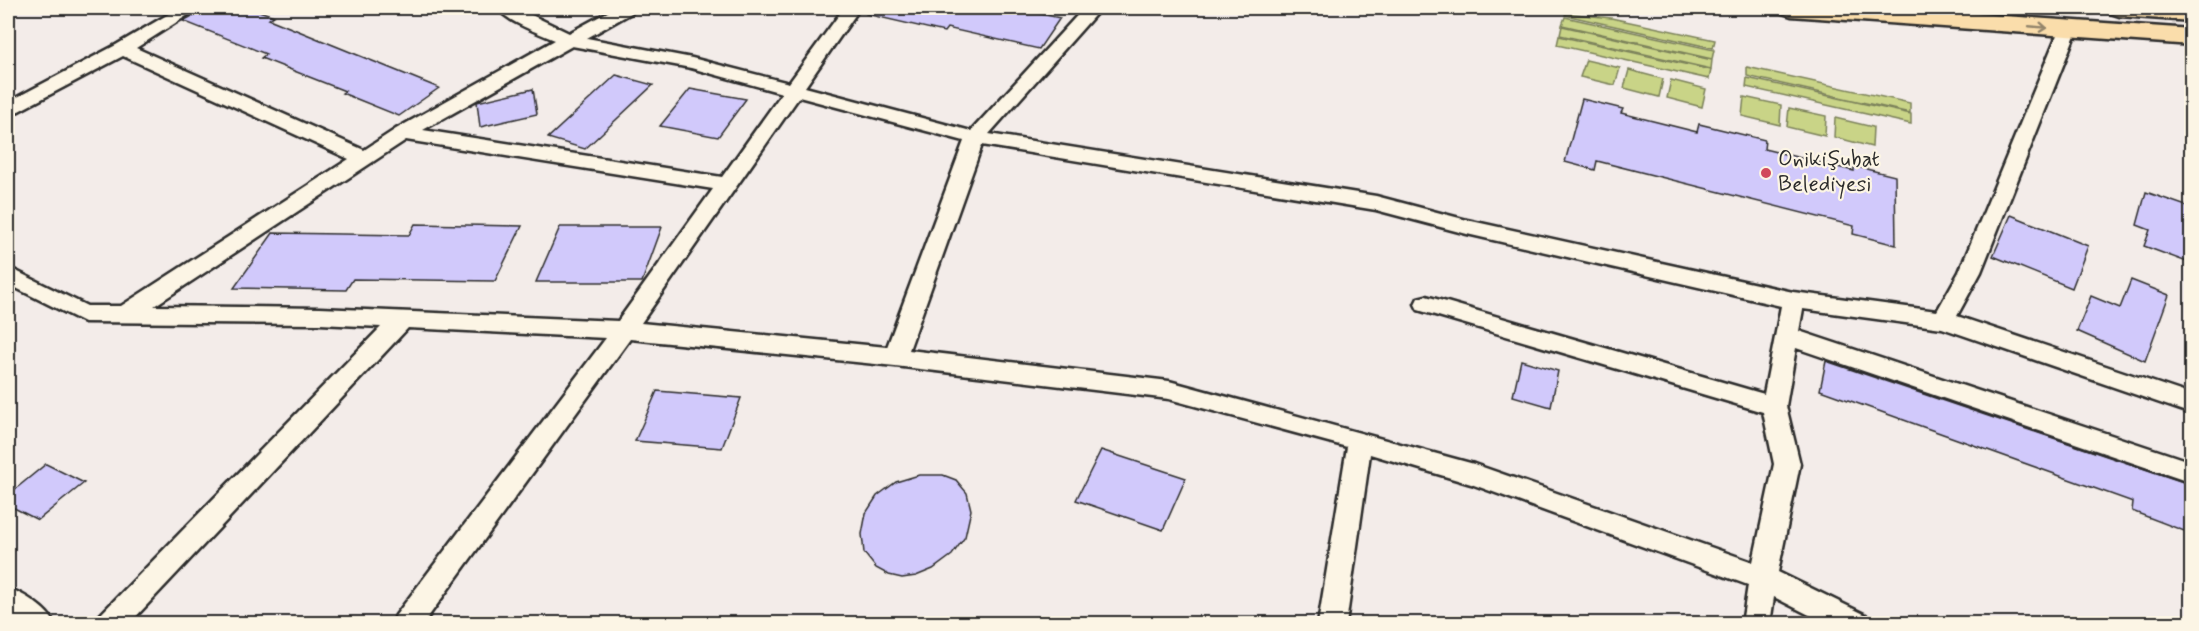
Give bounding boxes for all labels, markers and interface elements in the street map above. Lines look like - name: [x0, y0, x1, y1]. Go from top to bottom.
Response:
- one-way arrow: [2027, 22, 2047, 33]
- place label: Onikişubat Belediyesi: [1778, 146, 1880, 199]
- marker: Onikişubat Belediyesi: [1759, 166, 1773, 180]

